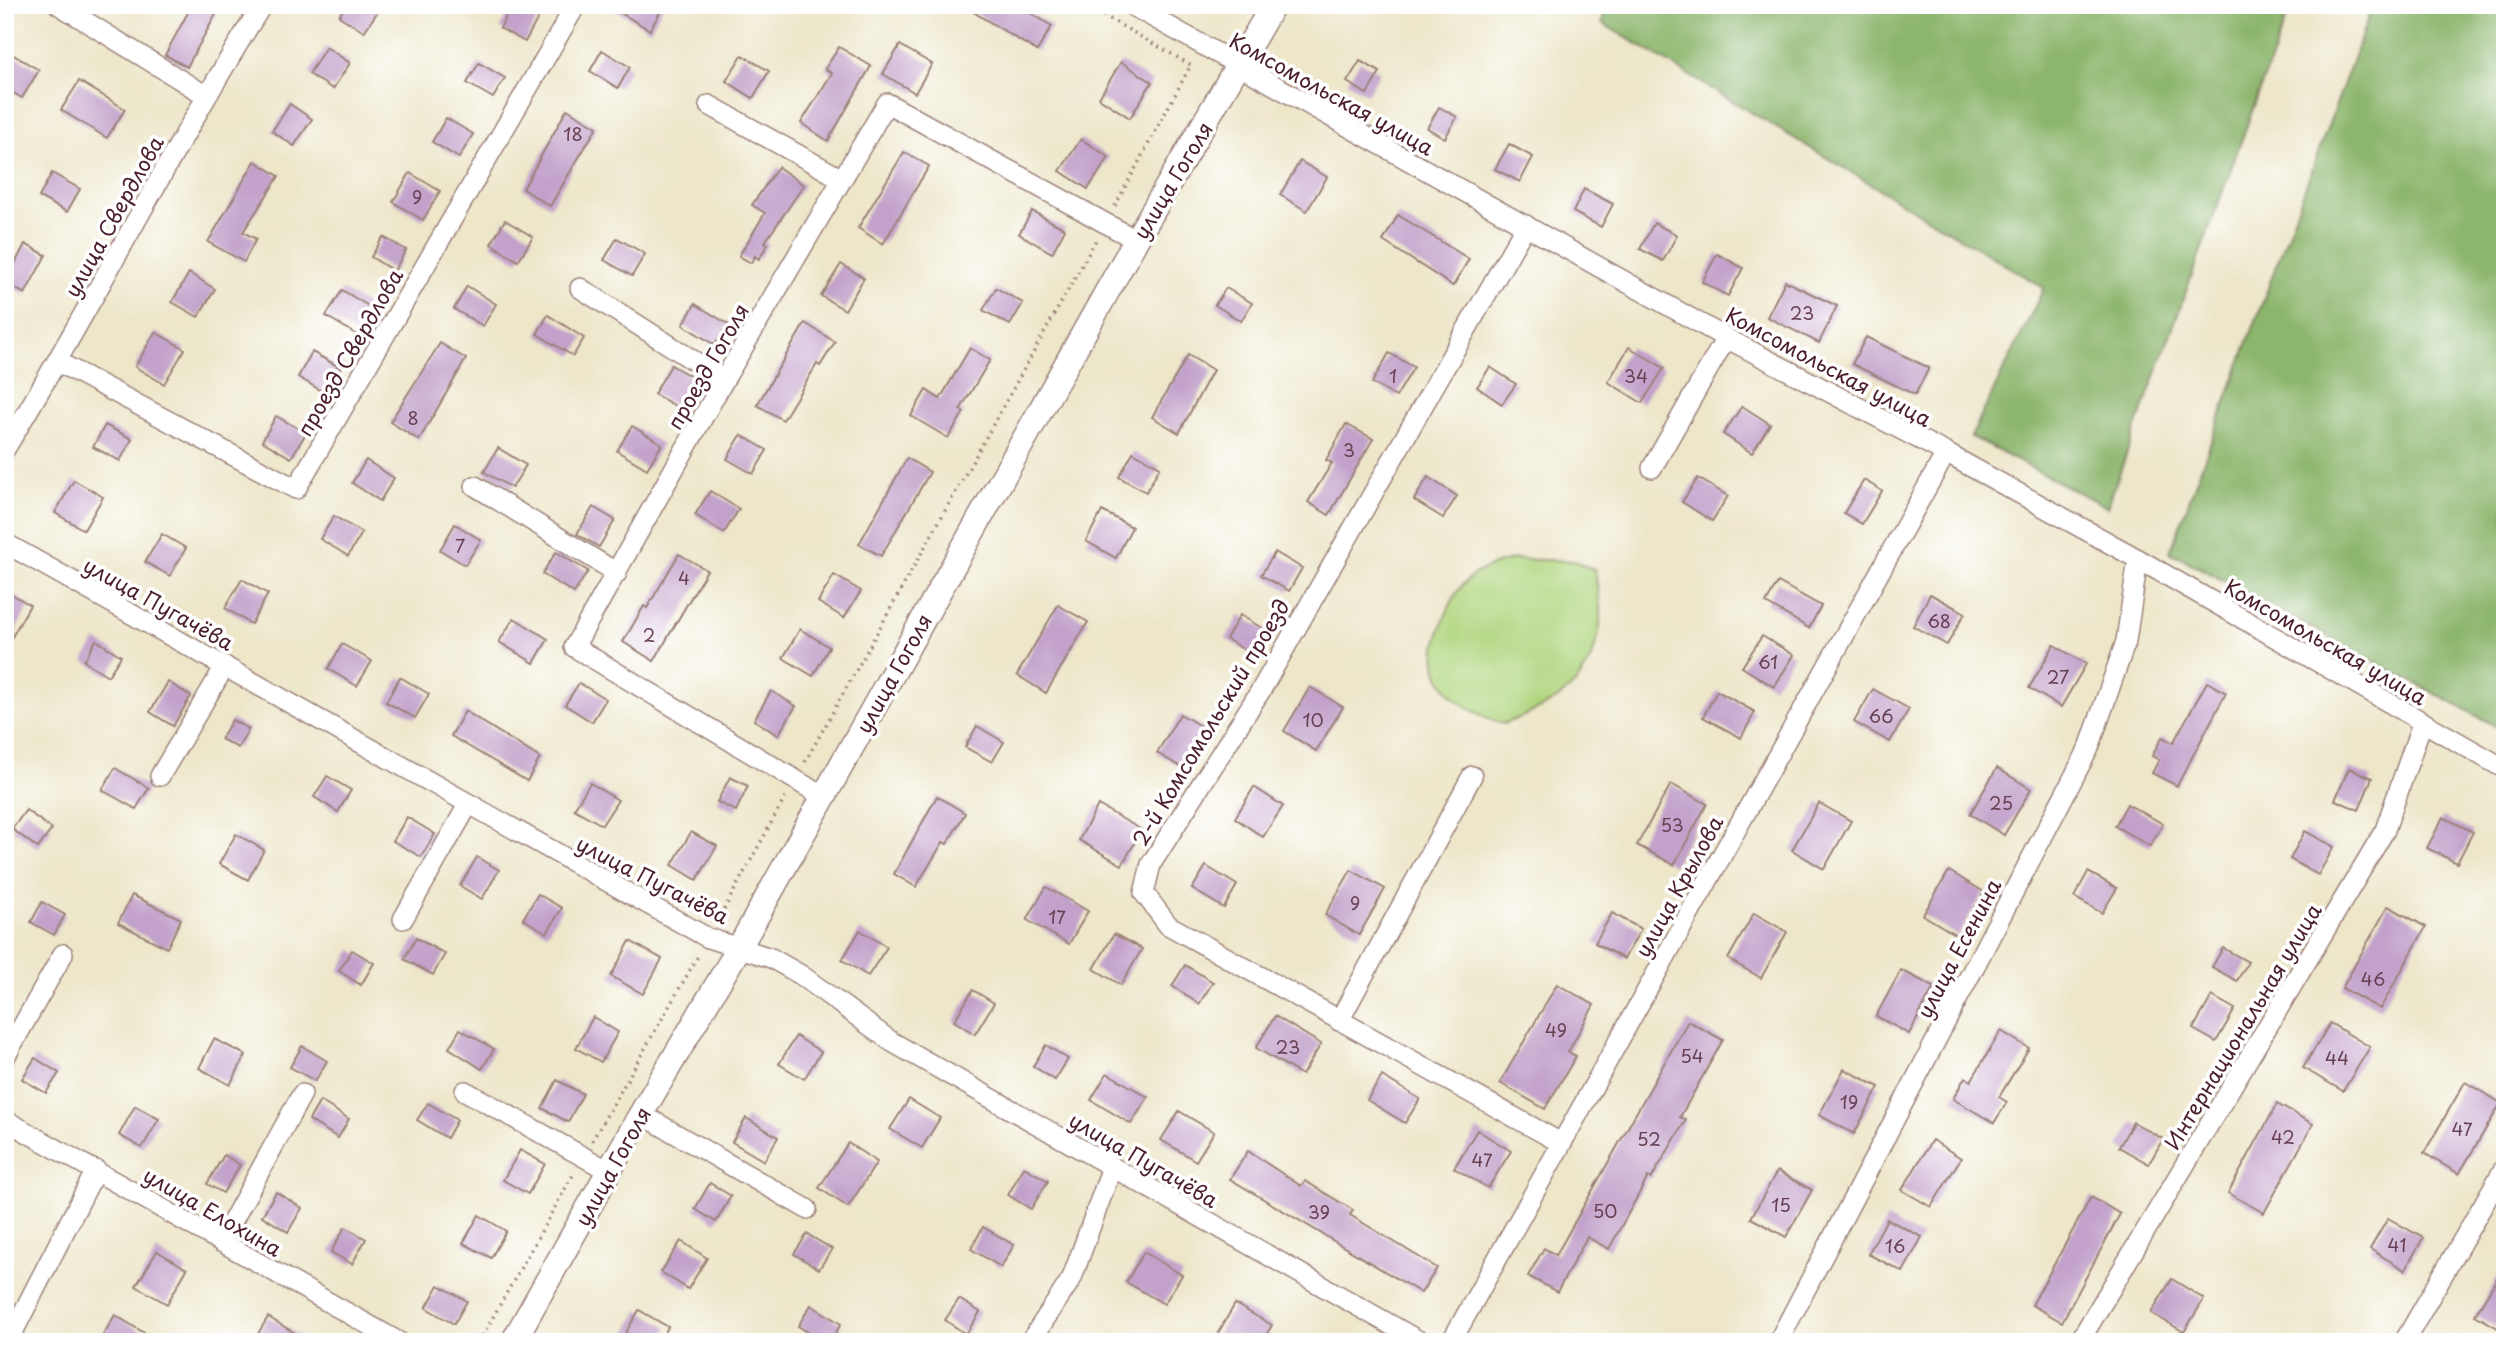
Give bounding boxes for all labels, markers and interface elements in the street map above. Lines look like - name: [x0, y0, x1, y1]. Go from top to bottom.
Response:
- street label: Комсомольская улица: [1224, 24, 1441, 163]
- street label: улица Гоголя: [1124, 115, 1220, 245]
- house number: 18: [563, 120, 583, 147]
- street label: улица Свердлова: [55, 129, 171, 303]
- house number: 9: [412, 183, 422, 210]
- street label: проезд Свердлова: [288, 262, 410, 442]
- street label: проезд Гоголя: [658, 297, 756, 435]
- street label: Комсомольская улица: [1720, 298, 1938, 434]
- house number: 23: [1790, 299, 1814, 326]
- house number: 1: [1389, 362, 1397, 389]
- house number: 34: [1624, 362, 1648, 389]
- house number: 8: [407, 404, 419, 431]
- house number: 3: [1343, 436, 1355, 463]
- house number: 7: [455, 532, 465, 559]
- street label: улица Пугачёва: [78, 548, 240, 658]
- house number: 4: [678, 564, 690, 591]
- street label: Комсомольская улица: [2219, 570, 2434, 712]
- street label: 2-й Комсомольский проезд: [1123, 592, 1297, 852]
- street label: улица Гоголя: [847, 607, 939, 739]
- house number: 68: [1927, 607, 1951, 634]
- house number: 2: [643, 621, 655, 648]
- house number: 61: [1758, 648, 1778, 675]
- house number: 27: [2047, 663, 2069, 690]
- house number: 66: [1869, 702, 1893, 729]
- house number: 10: [1302, 706, 1324, 733]
- house number: 25: [1989, 789, 2013, 816]
- street label: улица Крылова: [1626, 809, 1730, 963]
- house number: 53: [1660, 811, 1684, 838]
- street label: улица Пугачёва: [571, 827, 735, 931]
- street label: улица Есенина: [1908, 872, 2009, 1023]
- house number: 9: [1350, 889, 1360, 916]
- street label: Интернациональная улица: [2156, 896, 2329, 1155]
- house number: 17: [1048, 903, 1066, 930]
- house number: 46: [2361, 965, 2385, 992]
- house number: 49: [1545, 1016, 1567, 1043]
- house number: 23: [1276, 1033, 1300, 1060]
- house number: 54: [1680, 1042, 1704, 1069]
- house number: 44: [2325, 1044, 2349, 1071]
- house number: 19: [1840, 1088, 1858, 1115]
- street label: улица Гоголя: [566, 1100, 658, 1232]
- street label: улица Пугачёва: [1063, 1103, 1225, 1215]
- house number: 47: [2451, 1115, 2473, 1142]
- house number: 42: [2271, 1123, 2295, 1150]
- house number: 52: [1637, 1125, 1661, 1152]
- house number: 47: [1471, 1146, 1493, 1173]
- street label: улица Елохина: [138, 1158, 289, 1264]
- house number: 15: [1771, 1191, 1791, 1218]
- house number: 50: [1593, 1197, 1617, 1224]
- house number: 39: [1308, 1198, 1330, 1225]
- house number: 41: [2388, 1231, 2406, 1258]
- house number: 16: [1885, 1232, 1905, 1259]

